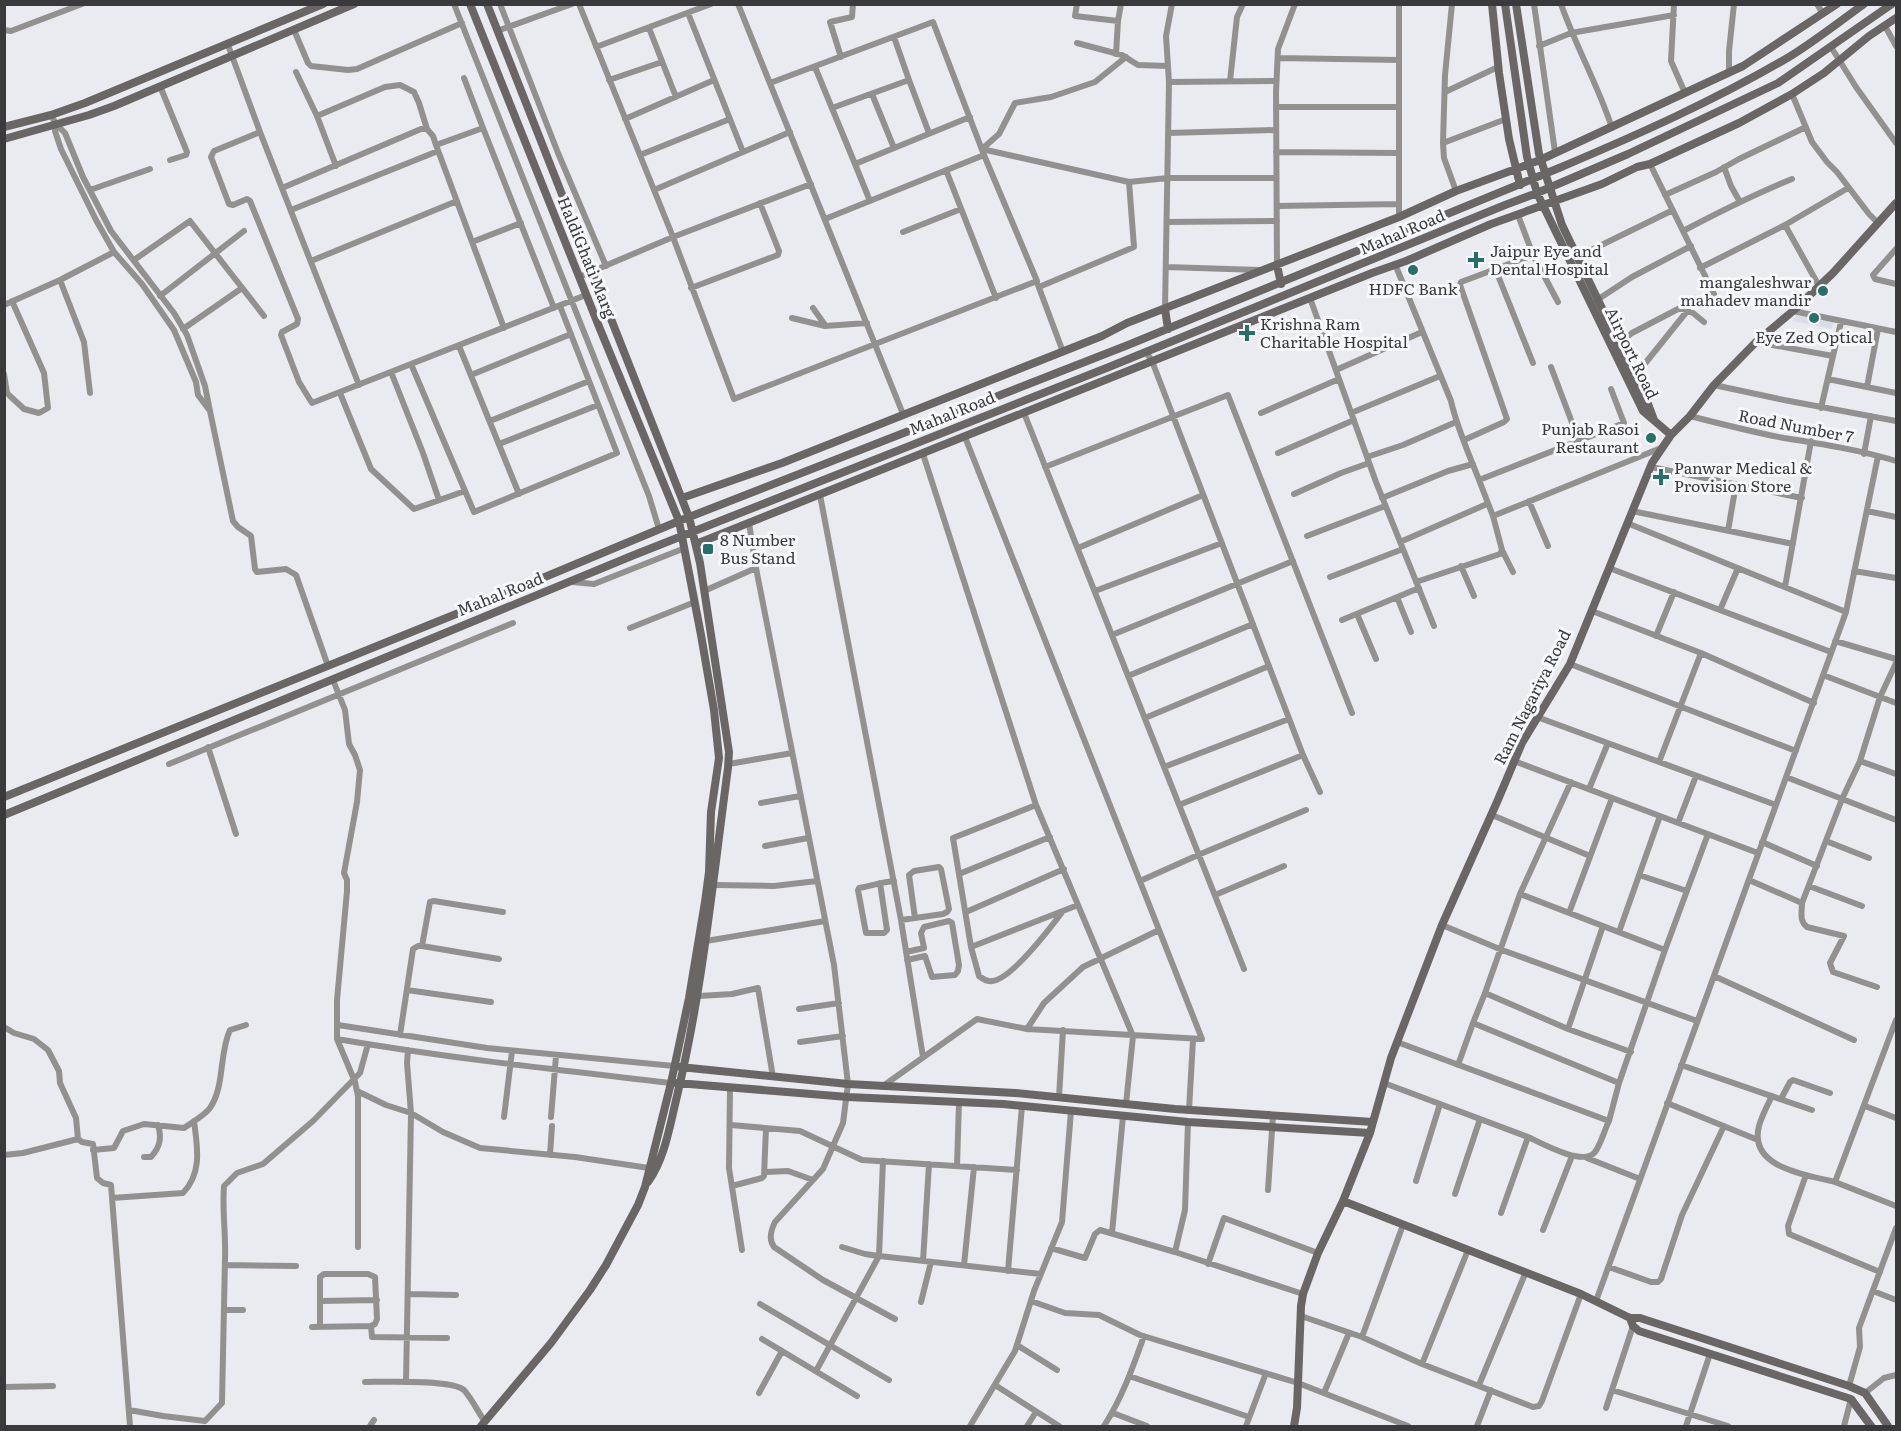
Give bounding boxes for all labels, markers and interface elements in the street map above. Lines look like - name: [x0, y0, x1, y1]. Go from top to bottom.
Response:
- street label: HaldiGhati Marg: [553, 192, 623, 321]
- street label: Mahal Road: [1355, 202, 1448, 260]
- place label: Jaipur Eye and Dental Hospital: [1490, 238, 1609, 280]
- marker: Jaipur Eye and Dental Hospital: [1467, 251, 1485, 269]
- marker: HDFC Bank: [1406, 263, 1420, 277]
- place label: mangaleshwar mahadev mandir: [1680, 269, 1811, 311]
- place label: HDFC Bank: [1368, 276, 1458, 300]
- marker: mangaleshwar mahadev mandir: [1816, 284, 1830, 298]
- street label: Airport Road: [1600, 302, 1666, 403]
- place label: Krishna Ram Charitable Hospital: [1260, 311, 1408, 353]
- marker: Eye Zed Optical: [1807, 311, 1821, 325]
- marker: Krishna Ram Charitable Hospital: [1238, 324, 1256, 342]
- place label: Eye Zed Optical: [1755, 324, 1873, 348]
- street label: Mahal Road: [905, 384, 998, 440]
- street label: Road Number 7: [1737, 402, 1856, 448]
- place label: Punjab Rasoi Restaurant: [1541, 416, 1640, 458]
- marker: Punjab Rasoi Restaurant: [1644, 431, 1658, 445]
- place label: Panwar Medical & Provision Store: [1674, 455, 1812, 497]
- marker: Panwar Medical & Provision Store: [1652, 468, 1670, 486]
- place label: 8 Number Bus Stand: [720, 527, 796, 569]
- marker: 8 Number Bus Stand: [701, 542, 715, 556]
- street label: Mahal Road: [453, 565, 546, 621]
- street label: Ram Nagariya Road: [1487, 625, 1576, 768]

